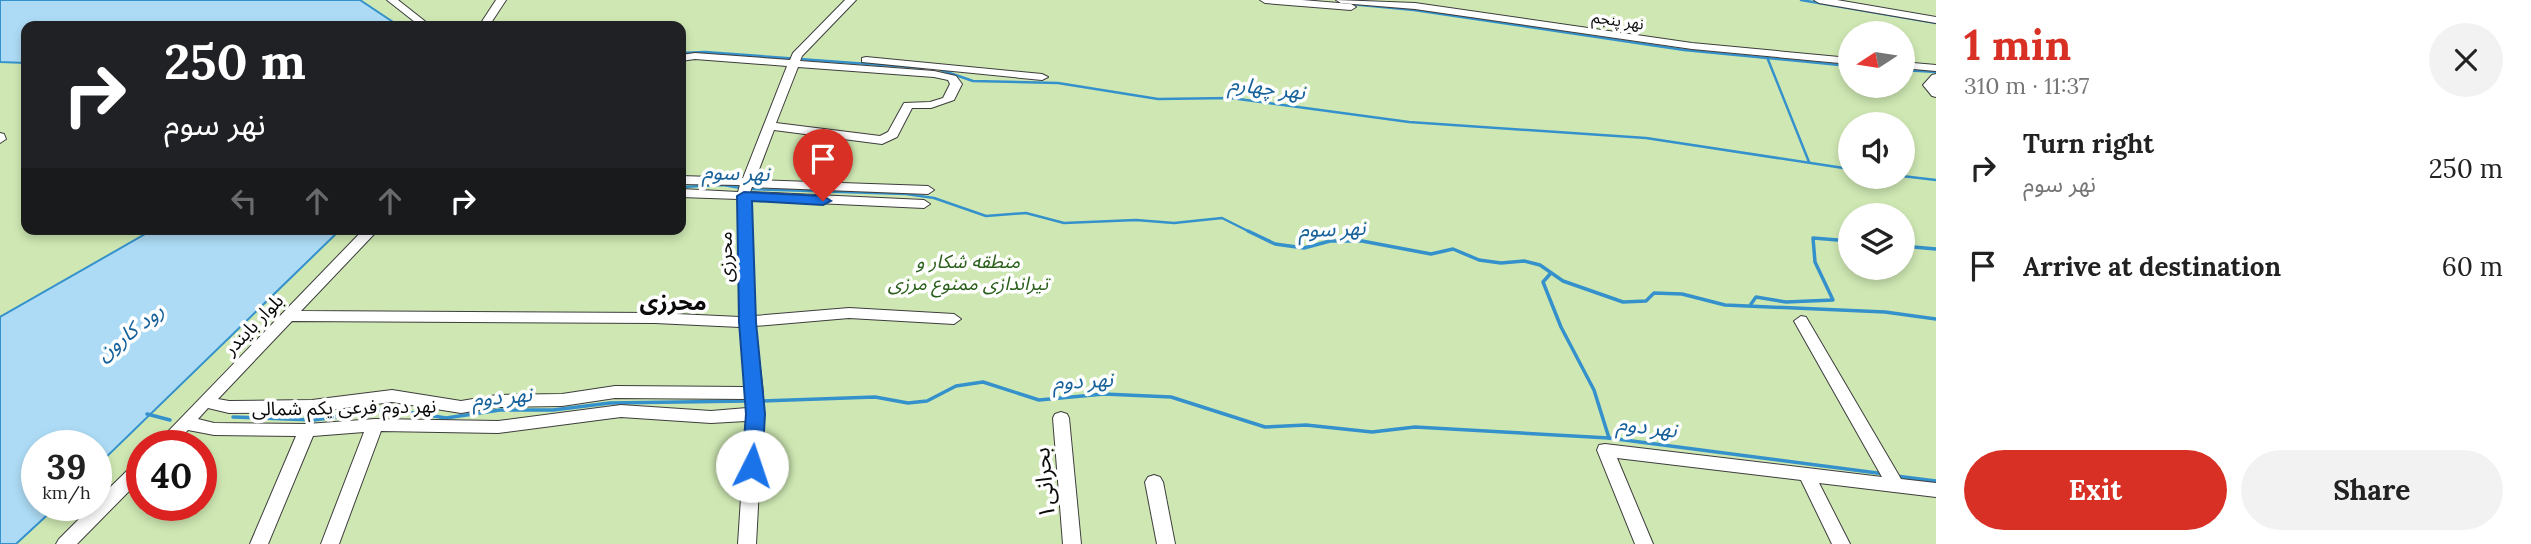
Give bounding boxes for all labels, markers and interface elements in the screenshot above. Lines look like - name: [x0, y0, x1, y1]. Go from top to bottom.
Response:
- street label: نهر پنجم: [1590, 6, 1645, 37]
- text: 1 min: [1964, 18, 2071, 72]
- north arrow: [1838, 21, 1914, 98]
- map controls: [1838, 21, 1915, 280]
- button: close: [2429, 23, 2503, 97]
- text: 250 m: [164, 30, 306, 92]
- icon: right: [49, 49, 140, 140]
- water label: نهر چهارم: [1226, 69, 1308, 109]
- text: 310 m · 11:37: [1964, 71, 2089, 100]
- text: نهر سوم: [164, 103, 266, 144]
- button: sound: [1838, 112, 1915, 189]
- text: Turn right: [2023, 127, 2154, 160]
- pin: [793, 129, 853, 201]
- icon: arrive: [804, 140, 842, 178]
- icon: right: [1964, 149, 2002, 187]
- text: 250 m: [2429, 152, 2503, 185]
- water label: نهر سوم: [701, 158, 771, 190]
- text: نهر سوم: [2023, 169, 2096, 198]
- icon: left: [225, 182, 263, 220]
- icon: ahead: [298, 182, 336, 220]
- icon: ahead: [371, 182, 409, 220]
- icon: right: [444, 182, 482, 220]
- button: layers: [1838, 203, 1915, 280]
- water label: نهر سوم: [1297, 214, 1367, 246]
- street label: محرزی: [713, 231, 737, 283]
- icon: arrive: [1964, 247, 2002, 285]
- park label: منطقه شکار و تیراندازی ممنوع مرزی: [888, 249, 1051, 298]
- text: Arrive at destination: [2023, 250, 2281, 283]
- text: 60 m: [2442, 250, 2503, 283]
- district label: محرزی: [639, 287, 707, 316]
- street label: بلوار بایندر: [217, 288, 288, 360]
- water label: رود کارون: [90, 297, 169, 367]
- water label: نهر دوم: [1051, 365, 1115, 399]
- water label: نهر دوم: [470, 380, 535, 416]
- street label: نهر دوم فرعی یکم شمالی: [252, 393, 436, 424]
- water label: نهر دوم: [1614, 409, 1680, 447]
- position arrow: [715, 429, 789, 503]
- speed limit sign: 40: [126, 430, 217, 521]
- text: 39: [47, 444, 86, 489]
- street label: بحرانی۱: [1026, 446, 1061, 520]
- button: Exit: [1964, 450, 2227, 530]
- button: Share: [2241, 450, 2503, 530]
- text: km/h: [42, 481, 91, 504]

